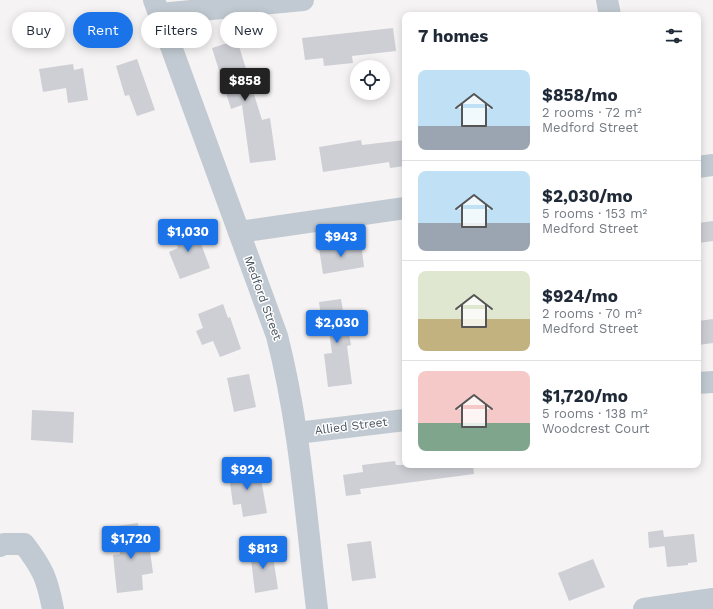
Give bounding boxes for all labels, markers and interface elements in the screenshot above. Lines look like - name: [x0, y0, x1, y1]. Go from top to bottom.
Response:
- chip: Buy: [12, 12, 65, 48]
- chip: Rent: [73, 12, 133, 48]
- chip: Filters: [141, 12, 212, 48]
- chip: New: [220, 12, 277, 48]
- icon: filters: [663, 25, 685, 47]
- text: 7 homes: [418, 26, 488, 46]
- map controls: [350, 60, 390, 100]
- button: locate: [350, 60, 390, 100]
- pin: $858: [221, 68, 269, 102]
- text: $858: [229, 73, 261, 88]
- text: $858/mo: [542, 85, 618, 105]
- icon: home: [450, 86, 498, 134]
- text: 2 rooms · 72 m²: [542, 105, 642, 120]
- text: Medford Street: [542, 120, 638, 135]
- text: $2,030/mo: [542, 186, 633, 206]
- icon: home: [450, 187, 498, 235]
- text: 5 rooms · 153 m²: [542, 206, 647, 221]
- pin: $1,030: [155, 219, 221, 253]
- text: Medford Street: [542, 221, 638, 236]
- text: $1,030: [167, 224, 209, 239]
- pin: $943: [317, 224, 365, 258]
- text: $943: [325, 229, 357, 244]
- street label: Medford Street: [241, 254, 285, 342]
- text: $924/mo: [542, 286, 618, 306]
- icon: home: [450, 287, 498, 335]
- text: 2 rooms · 70 m²: [542, 306, 642, 321]
- pin: $2,030: [304, 310, 370, 344]
- text: $2,030: [315, 315, 359, 330]
- text: Medford Street: [542, 321, 638, 336]
- text: $1,720/mo: [542, 386, 628, 406]
- icon: home: [450, 387, 498, 435]
- text: 5 rooms · 138 m²: [542, 406, 648, 421]
- street label: Allied Street: [314, 415, 388, 437]
- text: Woodcrest Court: [542, 421, 650, 436]
- pin: $924: [223, 457, 271, 491]
- text: $924: [231, 462, 263, 477]
- pin: $1,720: [98, 526, 164, 560]
- text: $1,720: [111, 531, 151, 546]
- pin: $813: [239, 536, 287, 570]
- text: $813: [248, 541, 278, 556]

